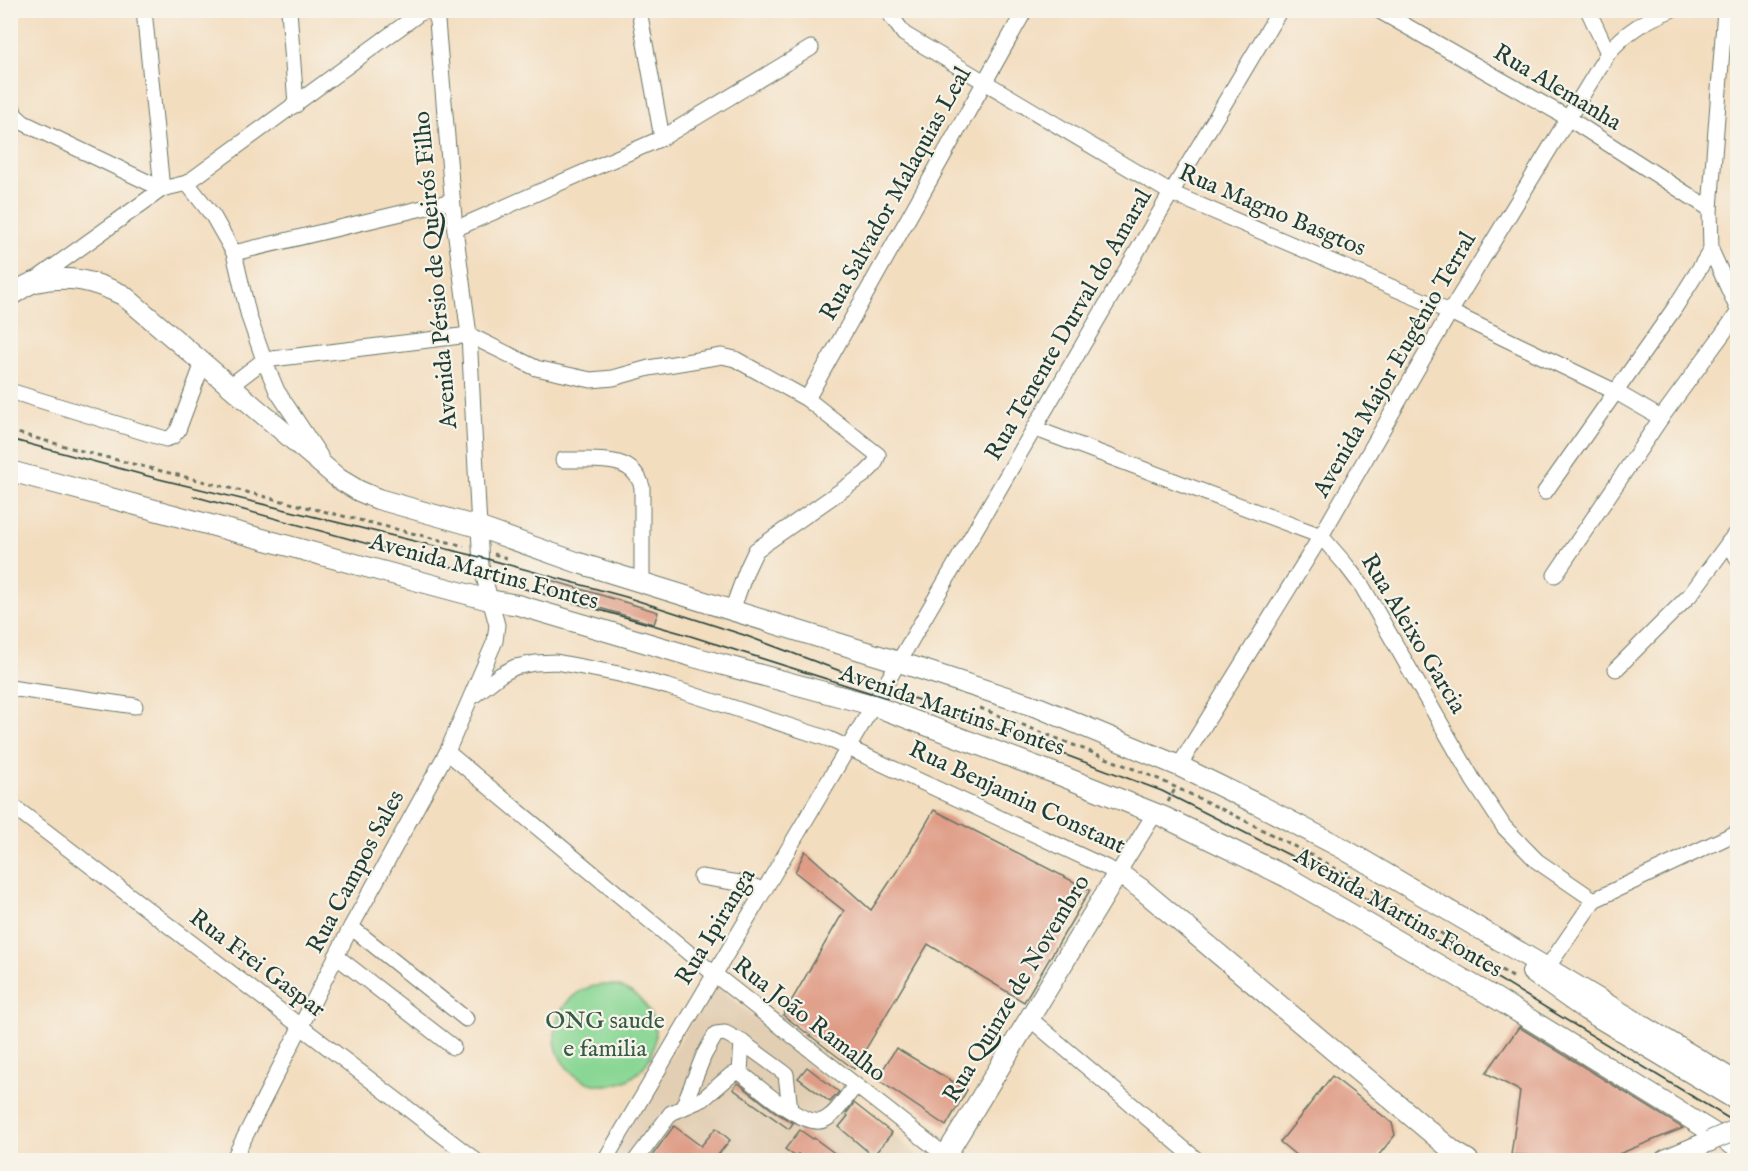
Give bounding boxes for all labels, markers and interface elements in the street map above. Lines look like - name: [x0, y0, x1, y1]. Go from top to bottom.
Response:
- street label: Rua Alemanha: [1487, 37, 1628, 139]
- street label: Rua Salvador Malaquias Leal: [813, 61, 979, 326]
- street label: Avenida Pérsio de Queirós Filho: [407, 110, 465, 431]
- street label: Rua Magno Basgtos: [1174, 158, 1370, 264]
- street label: Rua Tenente Durval do Amaral: [978, 183, 1160, 466]
- street label: Avenida Major Eugênio Terral: [1306, 226, 1484, 504]
- street label: Avenida Martins Fontes: [365, 526, 602, 618]
- street label: Rua Aleixo Garcia: [1353, 548, 1473, 720]
- street label: Avenida Martins Fontes: [834, 658, 1069, 764]
- street label: Rua Benjamin Constant: [904, 734, 1130, 862]
- street label: Rua Campos Sales: [300, 785, 412, 959]
- street label: Avenida Martins Fontes: [1287, 840, 1508, 985]
- street label: Rua Ipiranga: [669, 862, 763, 991]
- street label: Rua Quinze de Novembro: [936, 869, 1098, 1109]
- street label: Rua Frei Gaspar: [183, 903, 331, 1025]
- street label: Rua João Ramalho: [726, 950, 892, 1090]
- park label: ONG saude e familia: [545, 1006, 665, 1065]

